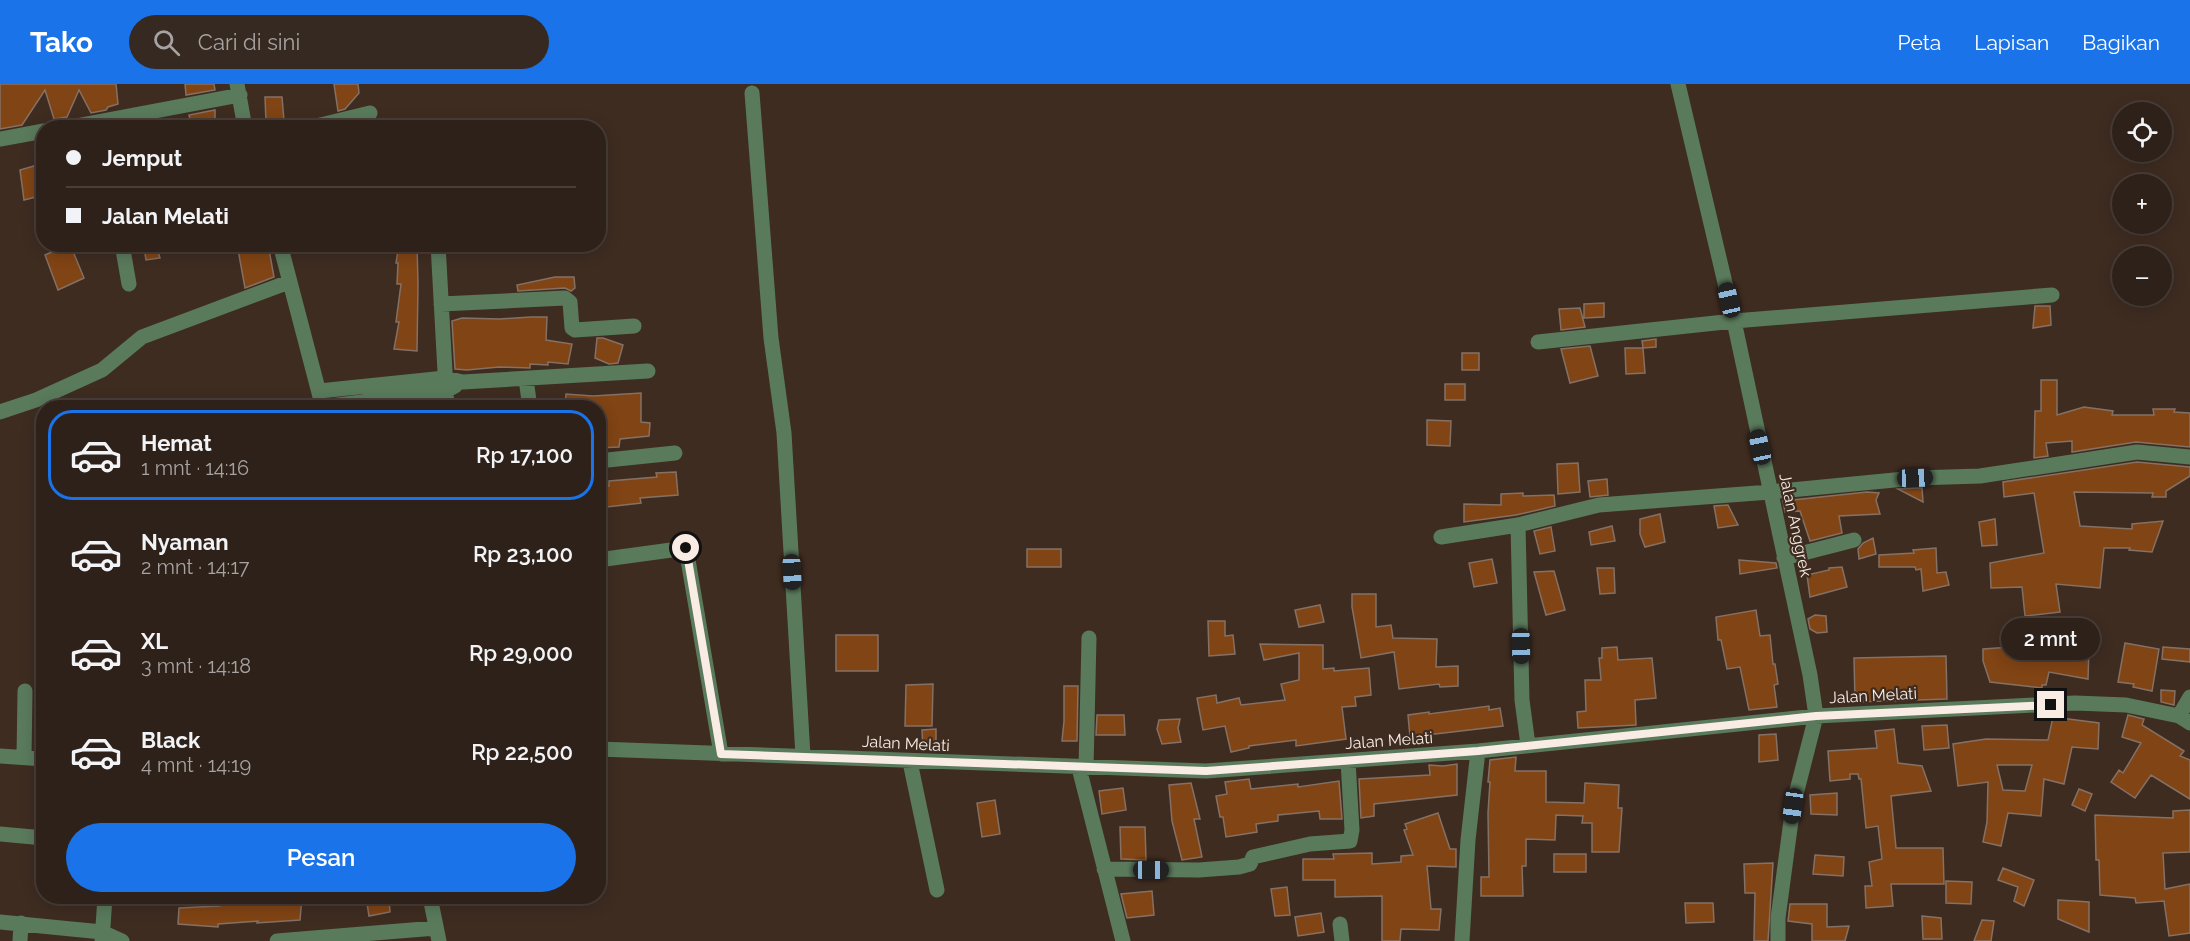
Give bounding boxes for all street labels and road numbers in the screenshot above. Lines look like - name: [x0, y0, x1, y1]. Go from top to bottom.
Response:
- street label: Jalan Anggrek: [1775, 472, 1816, 579]
- street label: Jalan Melati: [1829, 684, 1917, 707]
- street label: Jalan Melati: [1345, 728, 1434, 753]
- street label: Jalan Melati: [862, 732, 950, 755]

